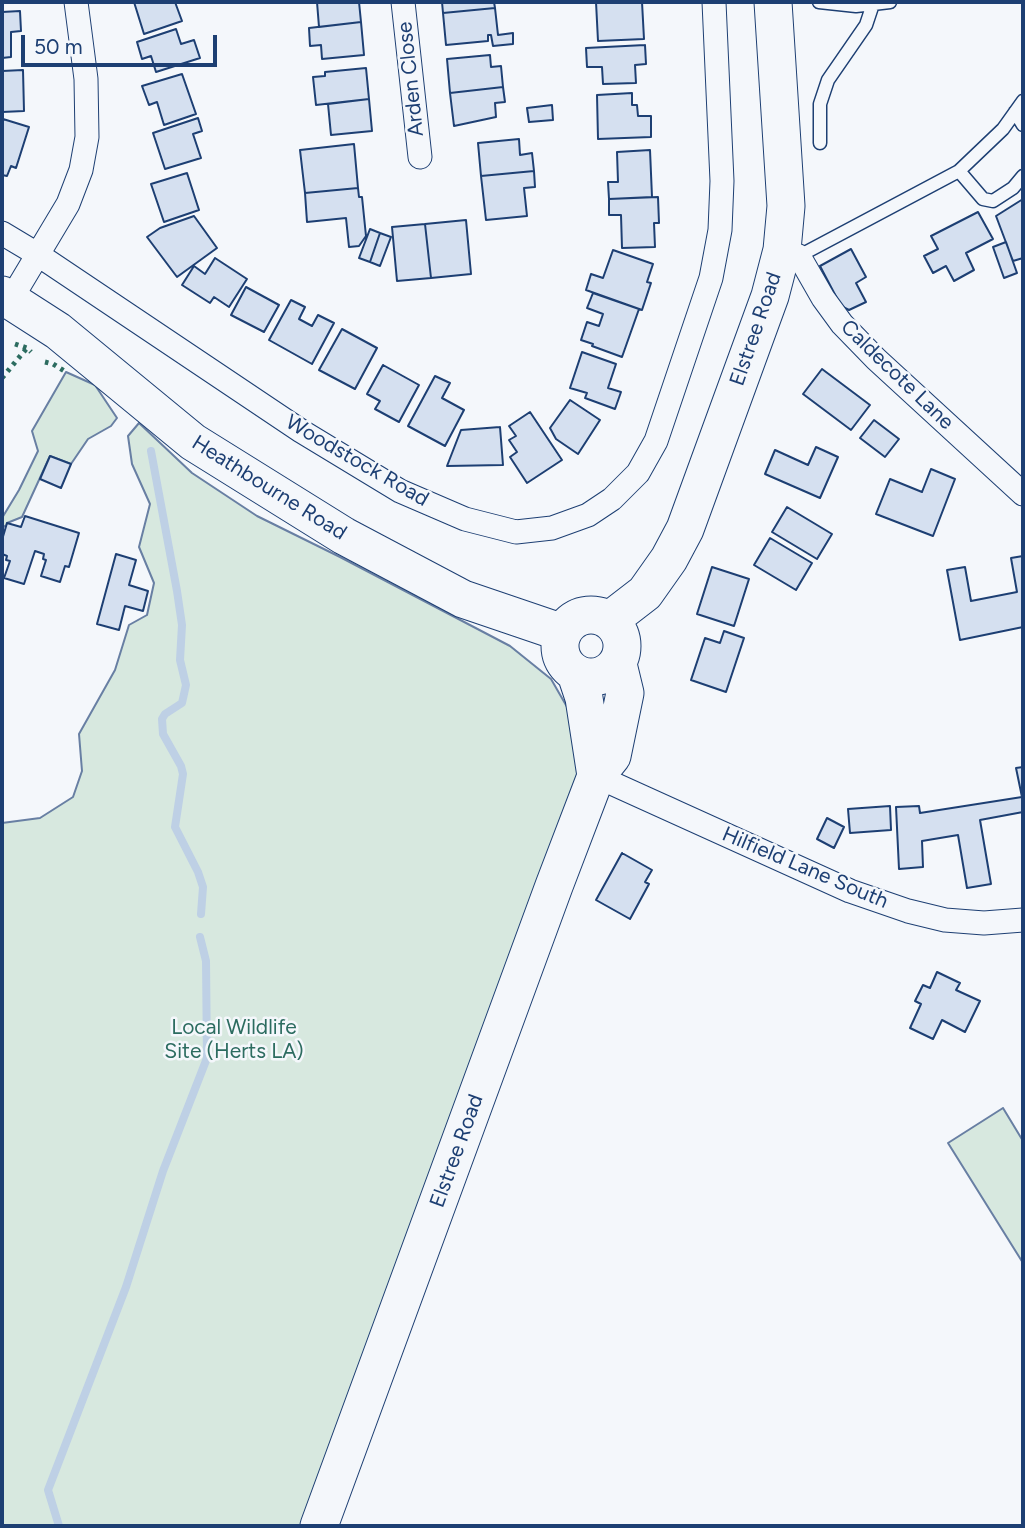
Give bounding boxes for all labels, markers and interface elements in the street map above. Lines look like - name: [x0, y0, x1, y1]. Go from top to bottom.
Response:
- street label: Arden Close: [392, 20, 430, 138]
- scale bar: [24, 21, 220, 65]
- text: 50 m: [34, 34, 83, 59]
- street label: Elstree Road: [725, 269, 787, 389]
- street label: Caldecote Lane: [835, 315, 959, 435]
- street label: Woodstock Road: [281, 410, 433, 512]
- street label: Heathbourne Road: [187, 430, 351, 546]
- street label: Hilfield Lane South: [718, 822, 892, 914]
- park label: Local Wildlife Site (Herts LA): [164, 1015, 304, 1065]
- street label: Elstree Road: [425, 1091, 489, 1211]

